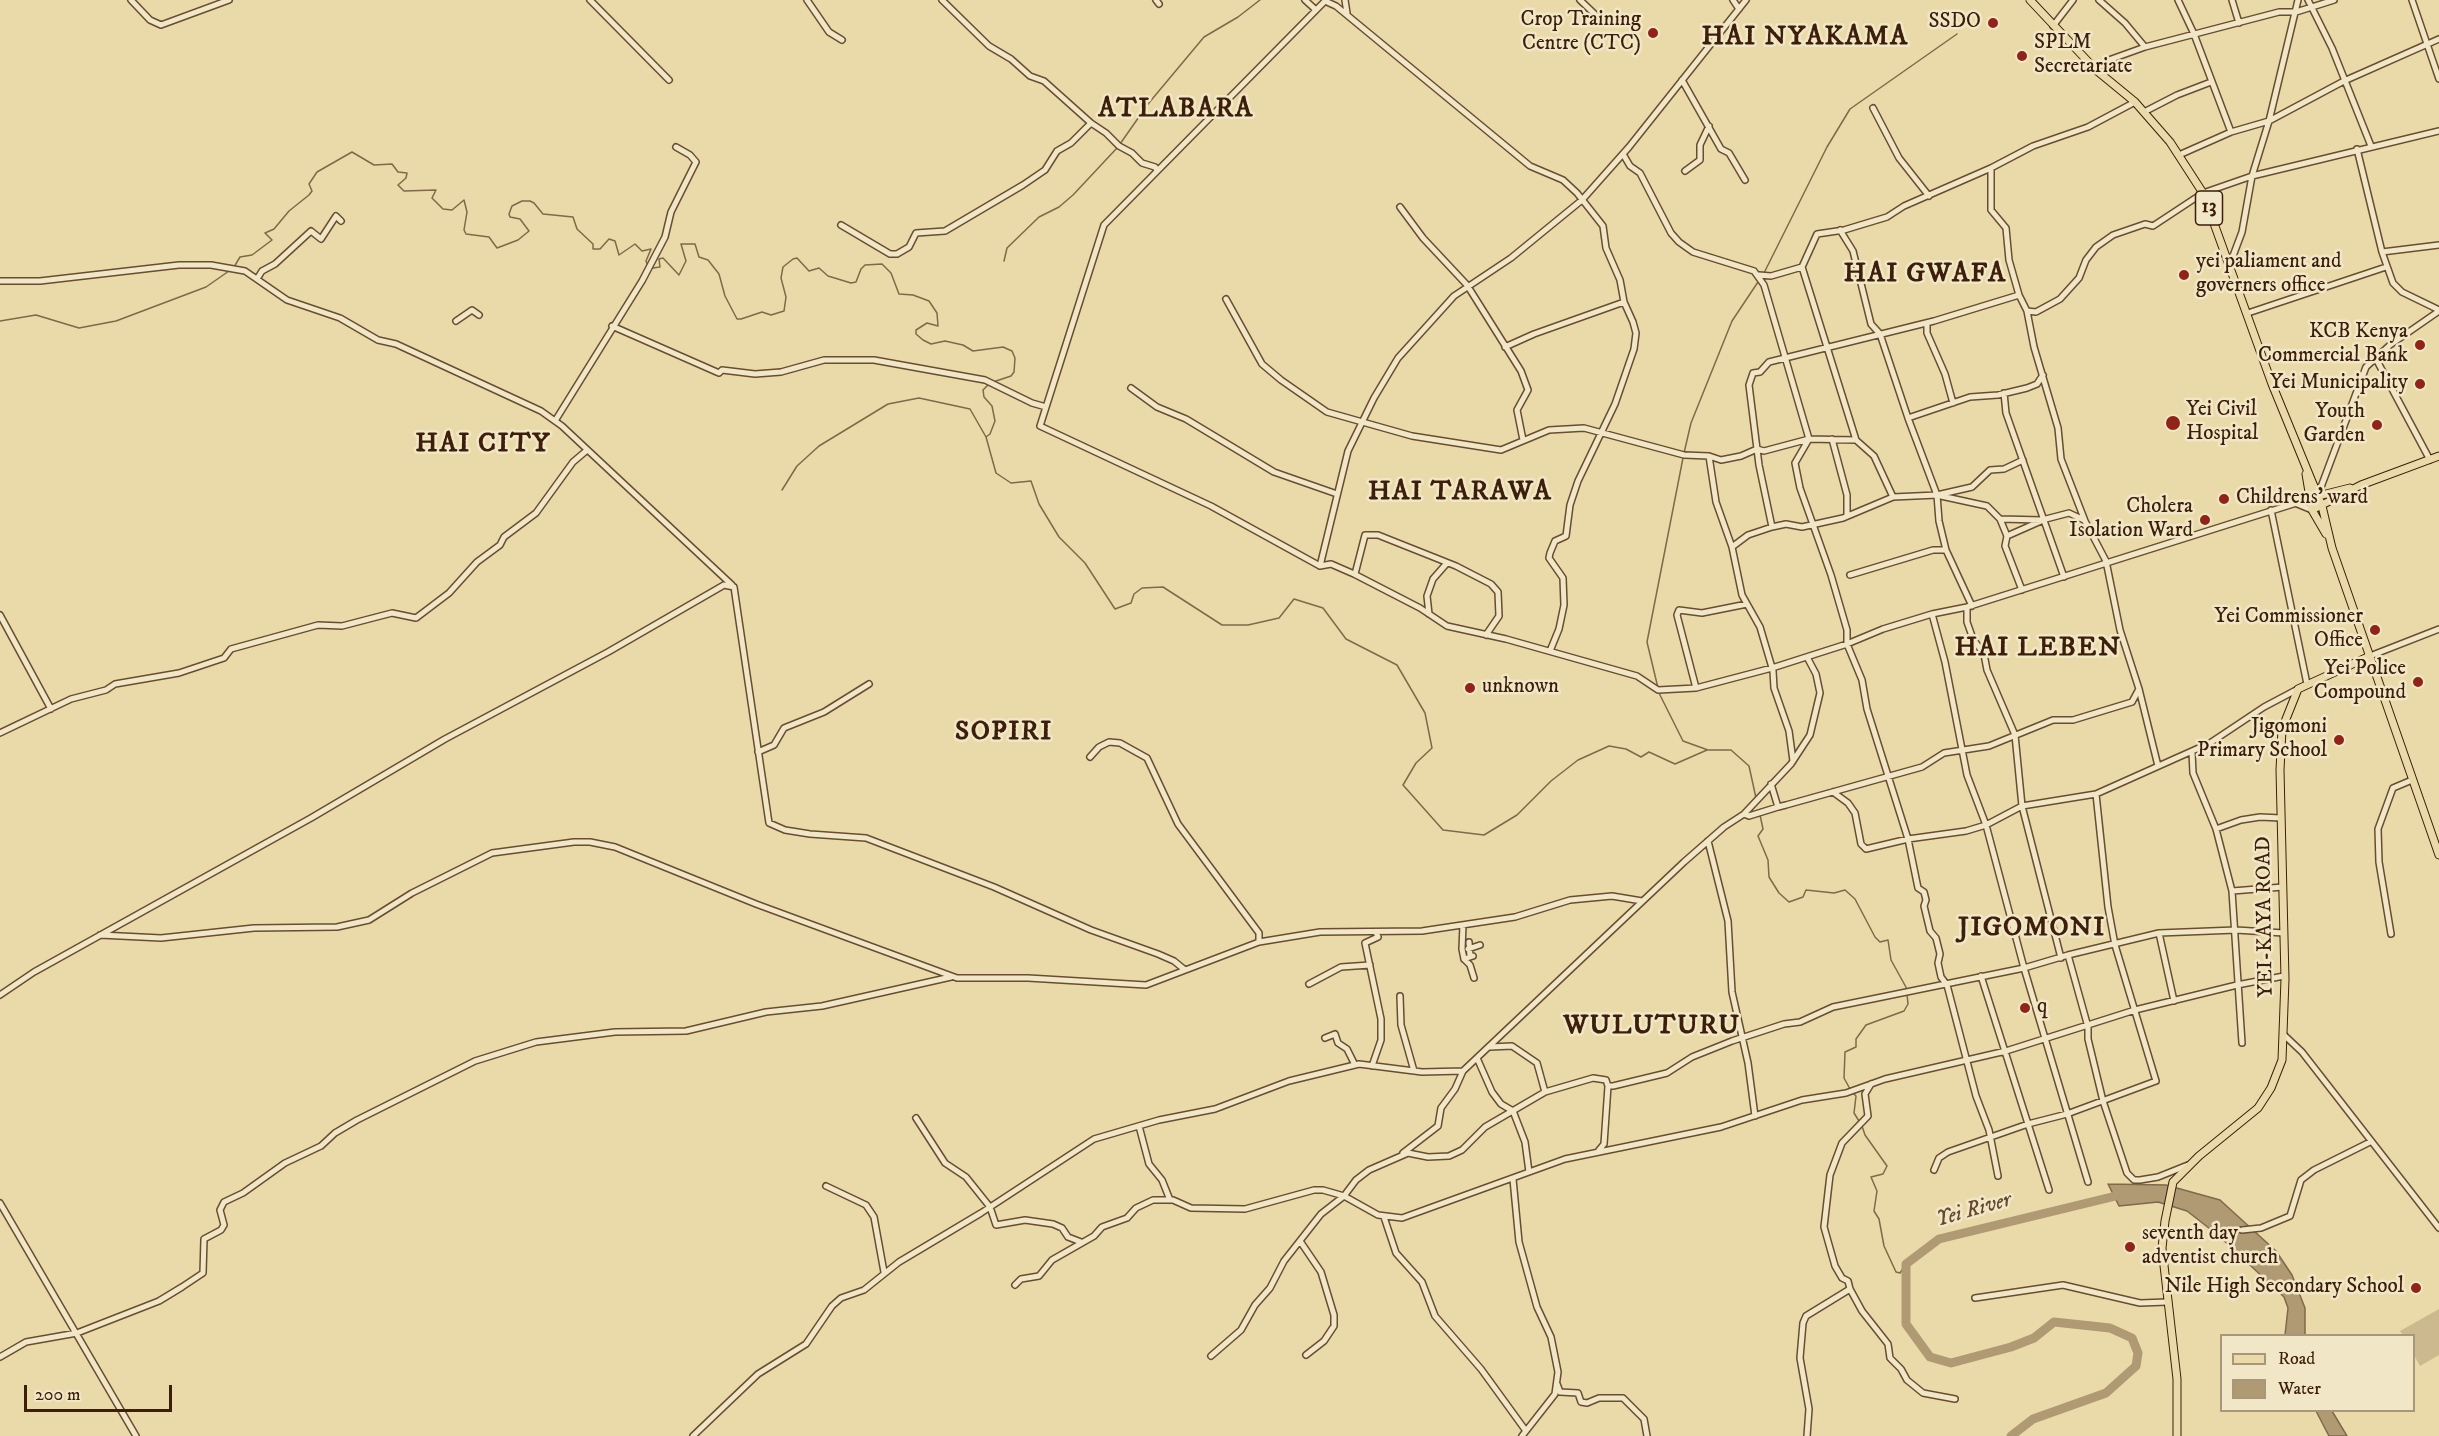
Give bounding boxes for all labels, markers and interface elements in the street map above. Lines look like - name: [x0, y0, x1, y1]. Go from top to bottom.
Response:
- place label: Crop Training Centre (CTC): [1521, 8, 1641, 58]
- place label: SSDO: [1928, 10, 1981, 36]
- marker: SSDO: [1986, 16, 2000, 30]
- district label: HAI NYAKAMA: [1701, 22, 1909, 54]
- marker: Crop Training Centre (CTC): [1646, 26, 1660, 40]
- place label: SPLM Secretariate: [2034, 31, 2132, 81]
- marker: SPLM Secretariate: [2015, 49, 2029, 63]
- district label: ATLABARA: [1098, 94, 1254, 126]
- road number: 13: [2196, 191, 2222, 225]
- place label: yei paliament and governers office: [2196, 250, 2341, 300]
- district label: HAI GWAFA: [1843, 259, 2007, 291]
- marker: yei paliament and governers office: [2177, 268, 2191, 282]
- place label: KCB Kenya Commercial Bank: [2258, 320, 2408, 370]
- marker: KCB Kenya Commercial Bank: [2413, 338, 2427, 352]
- place label: Yei Municipality: [2270, 371, 2408, 397]
- marker: Yei Municipality: [2413, 377, 2427, 391]
- place label: Yei Civil Hospital: [2186, 398, 2258, 448]
- place label: Youth Garden: [2304, 400, 2365, 450]
- marker: Yei Civil Hospital: [2164, 414, 2182, 432]
- marker: Youth Garden: [2370, 418, 2384, 432]
- district label: HAI CITY: [415, 429, 551, 461]
- district label: HAI TARAWA: [1368, 477, 1552, 509]
- place label: Childrens' ward: [2236, 486, 2368, 512]
- marker: Childrens' ward: [2217, 492, 2231, 506]
- place label: Cholera Isolation Ward: [2069, 495, 2193, 545]
- marker: Cholera Isolation Ward: [2198, 513, 2212, 527]
- place label: Yei Commissioner Office: [2214, 605, 2363, 655]
- marker: Yei Commissioner Office: [2368, 623, 2382, 637]
- district label: HAI LEBEN: [1954, 633, 2122, 665]
- place label: Yei Police Compound: [2314, 657, 2406, 707]
- place label: unknown: [1482, 675, 1559, 701]
- marker: Yei Police Compound: [2411, 675, 2425, 689]
- marker: unknown: [1463, 681, 1477, 695]
- place label: Jigomoni Primary School: [2197, 715, 2327, 765]
- district label: SOPIRI: [955, 717, 1053, 749]
- marker: Jigomoni Primary School: [2332, 733, 2346, 747]
- street label: YEI-KAYA ROAD: [2252, 836, 2280, 998]
- district label: JIGOMONI: [1958, 913, 2106, 945]
- place label: q: [2037, 995, 2047, 1021]
- marker: q: [2018, 1001, 2032, 1015]
- district label: WULUTURU: [1563, 1011, 1741, 1043]
- water label: Yei River: [1933, 1188, 2015, 1234]
- place label: seventh day adventist church: [2142, 1222, 2278, 1272]
- marker: seventh day adventist church: [2123, 1240, 2137, 1254]
- place label: Nile High Secondary School: [2164, 1275, 2404, 1301]
- marker: Nile High Secondary School: [2409, 1281, 2423, 1295]
- legend: [2220, 1334, 2415, 1412]
- text: Road: [2278, 1348, 2315, 1370]
- scale bar: [27, 1373, 176, 1411]
- text: Water: [2278, 1378, 2321, 1400]
- text: 200 m: [35, 1384, 81, 1406]

